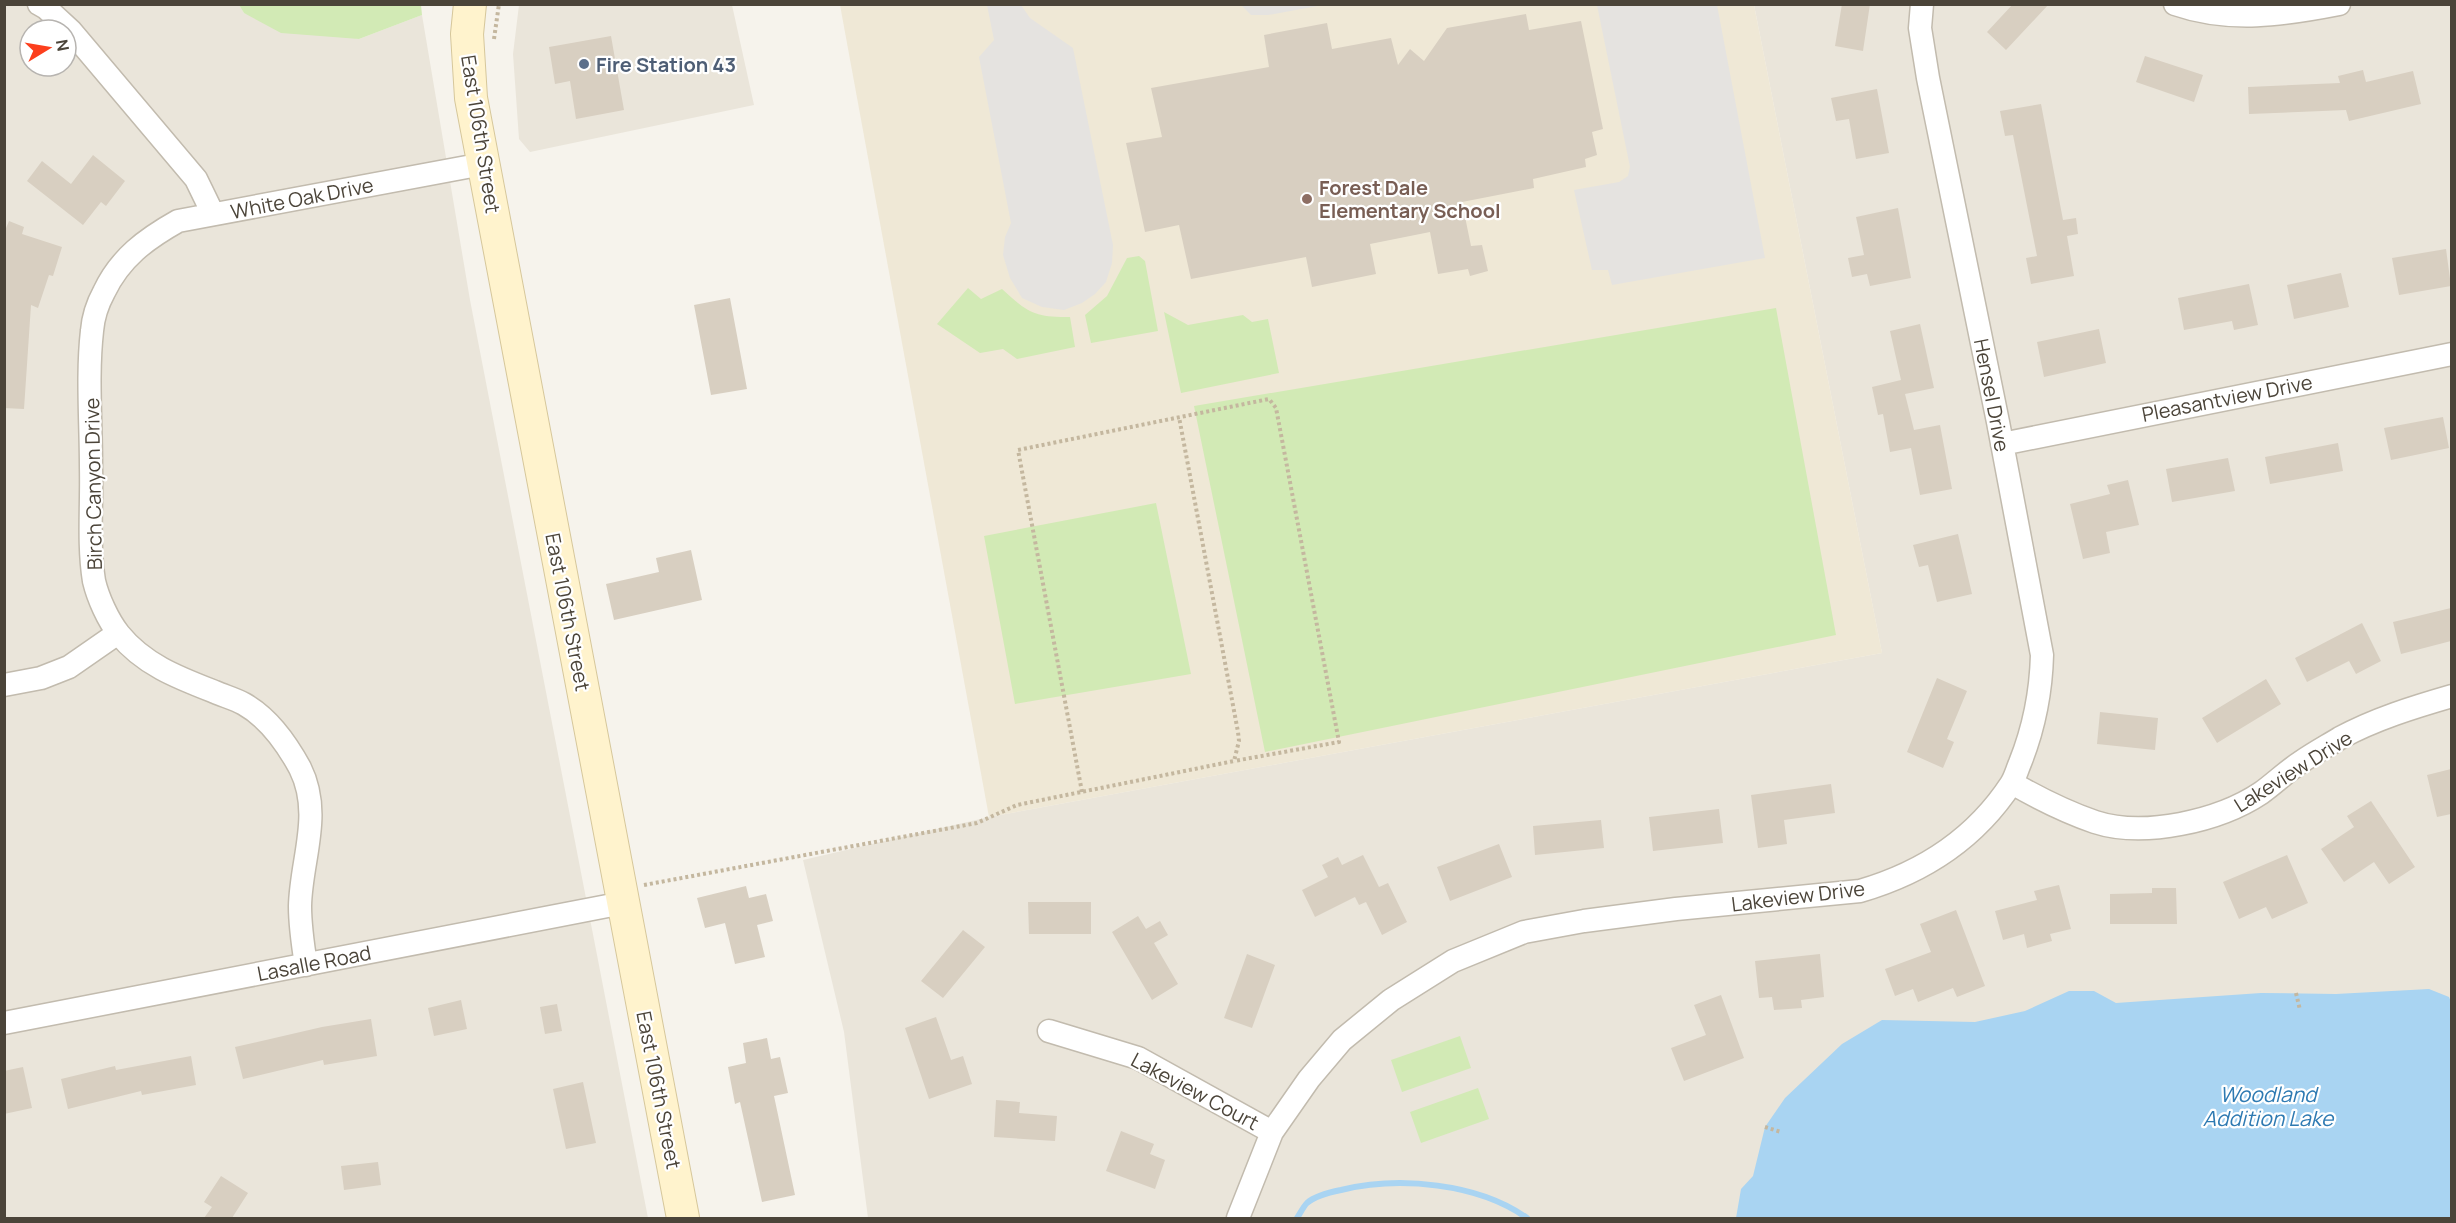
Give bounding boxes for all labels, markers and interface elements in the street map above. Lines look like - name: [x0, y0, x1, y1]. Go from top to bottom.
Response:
- north arrow: [18, 18, 78, 78]
- text: N: [51, 37, 75, 53]
- place label: Fire Station 43: [596, 51, 736, 78]
- street label: East 106th Street: [455, 53, 507, 215]
- marker: Fire Station 43: [577, 57, 591, 71]
- street label: White Oak Drive: [228, 171, 376, 225]
- place label: Forest Dale Elementary School: [1319, 174, 1501, 224]
- marker: Forest Dale Elementary School: [1300, 192, 1314, 206]
- street label: Hensel Drive: [1968, 336, 2016, 454]
- street label: Pleasantview Drive: [2139, 368, 2315, 428]
- street label: Birch Canyon Drive: [78, 398, 108, 570]
- street label: East 106th Street: [539, 531, 597, 693]
- street label: Lakeview Drive: [2229, 724, 2357, 818]
- street label: Lakeview Drive: [1730, 874, 1866, 918]
- street label: Lasalle Road: [255, 939, 373, 987]
- street label: East 106th Street: [630, 1009, 688, 1171]
- street label: Lakeview Court: [1126, 1046, 1264, 1136]
- water label: Woodland Addition Lake: [2203, 1080, 2335, 1132]

